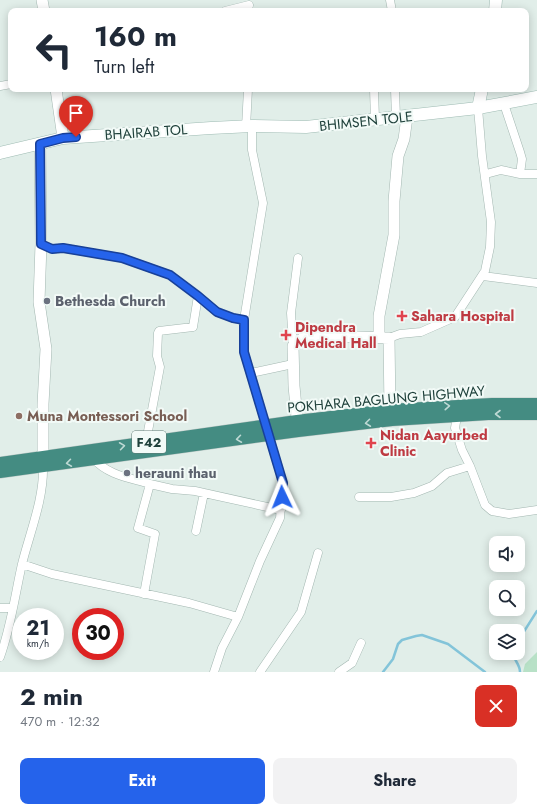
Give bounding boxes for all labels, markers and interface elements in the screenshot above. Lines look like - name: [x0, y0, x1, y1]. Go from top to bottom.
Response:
- text: 160 m: [94, 16, 177, 57]
- icon: left: [28, 24, 80, 76]
- text: Turn left: [94, 54, 154, 80]
- pin: [59, 96, 93, 137]
- icon: arrive: [65, 102, 87, 124]
- street label: BHIMSEN TOLE: [318, 106, 414, 136]
- street label: BHAIRAB TOL: [104, 119, 189, 145]
- place label: Bethesda Church: [55, 291, 166, 311]
- marker: Bethesda Church: [42, 296, 52, 306]
- place label: Sahara Hospital: [411, 306, 514, 326]
- marker: Sahara Hospital: [396, 310, 408, 322]
- place label: Dipendra Medical Hall: [295, 317, 377, 353]
- marker: Dipendra Medical Hall: [280, 329, 292, 341]
- street label: POKHARA BAGLUNG HIGHWAY: [286, 380, 486, 418]
- one-way arrow: [444, 402, 450, 411]
- place label: Muna Montessori School: [27, 406, 187, 426]
- one-way arrow: [495, 410, 501, 418]
- marker: Muna Montessori School: [14, 411, 24, 421]
- one-way arrow: [365, 418, 371, 427]
- place label: Nidan Aayurbed Clinic: [380, 425, 488, 461]
- road number: F42: [132, 431, 166, 453]
- one-way arrow: [236, 434, 242, 443]
- marker: Nidan Aayurbed Clinic: [365, 437, 377, 449]
- one-way arrow: [119, 442, 125, 451]
- one-way arrow: [66, 458, 72, 467]
- place label: herauni thau: [135, 463, 216, 483]
- marker: herauni thau: [122, 468, 132, 478]
- position arrow: [261, 476, 303, 518]
- map controls: [489, 536, 525, 660]
- button: sound: [489, 536, 525, 572]
- button: search: [489, 580, 525, 616]
- speed limit sign: 30: [72, 608, 124, 660]
- text: 21: [26, 614, 50, 643]
- button: layers: [489, 624, 525, 660]
- text: km/h: [27, 636, 49, 651]
- text: 2 min: [20, 679, 83, 714]
- button: close: [475, 685, 517, 727]
- text: 470 m · 12:32: [20, 712, 100, 731]
- button: Exit: [20, 758, 265, 804]
- button: Share: [273, 758, 517, 804]

